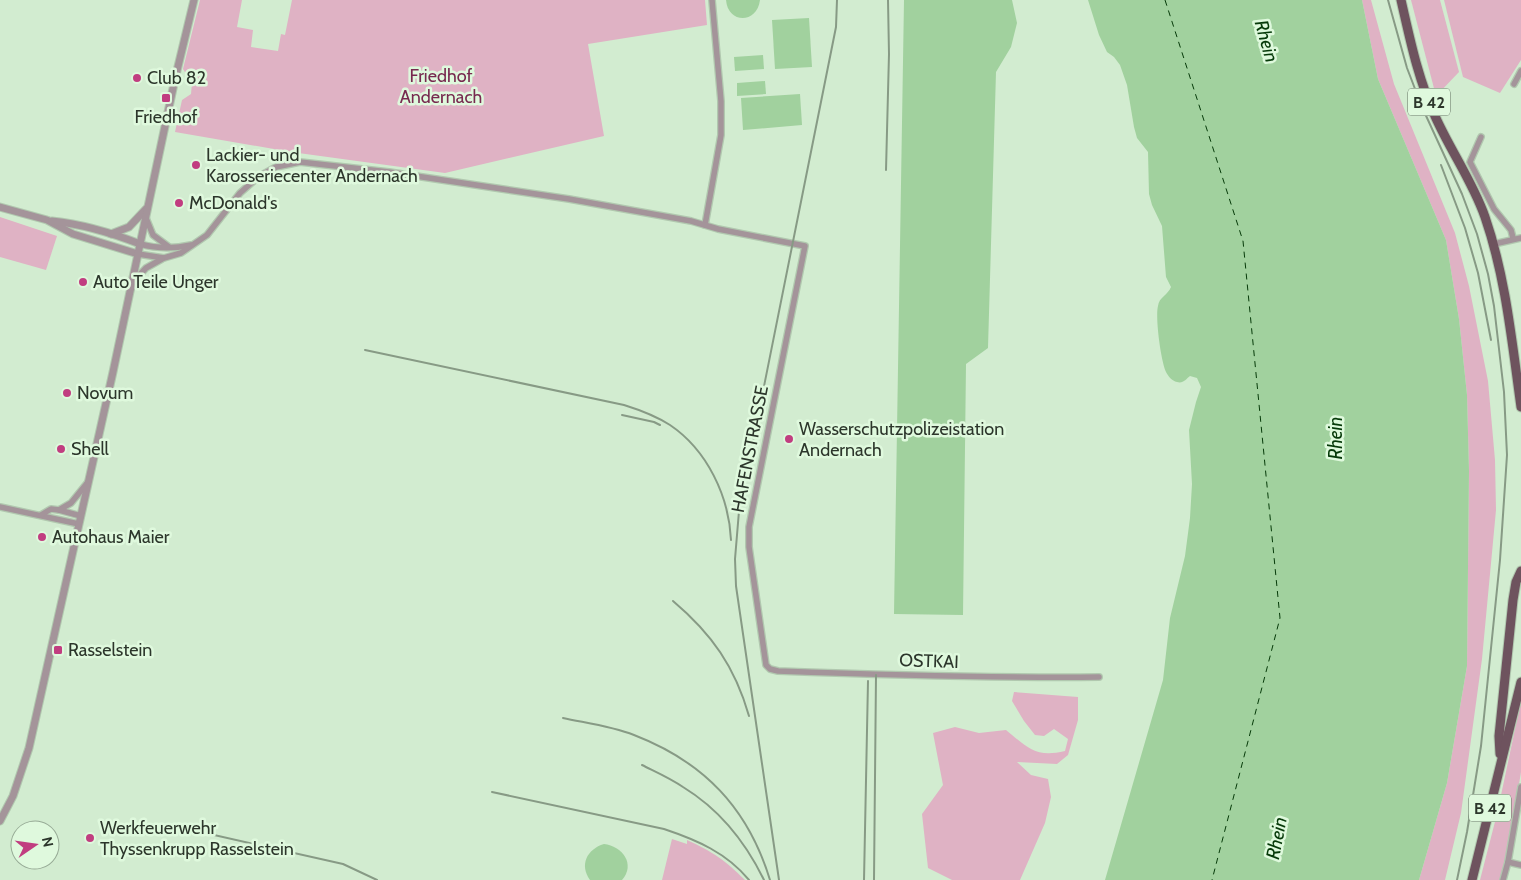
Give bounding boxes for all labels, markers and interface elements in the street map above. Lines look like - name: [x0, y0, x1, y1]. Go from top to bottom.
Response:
- water label: Rhein: [1250, 17, 1283, 65]
- park label: Friedhof Andernach: [400, 65, 482, 108]
- place label: Club 82: [147, 67, 206, 89]
- marker: Club 82: [131, 72, 143, 84]
- road number: B 42: [1408, 88, 1450, 115]
- marker: Friedhof: [160, 92, 172, 104]
- place label: Friedhof: [135, 106, 197, 128]
- place label: Lackier- und Karosseriecenter Andernach: [206, 144, 418, 187]
- marker: Lackier- und Karosseriecenter Andernach: [190, 159, 202, 171]
- place label: McDonald's: [189, 192, 277, 214]
- marker: McDonald's: [173, 197, 185, 209]
- place label: Auto Teile Unger: [93, 271, 219, 293]
- marker: Auto Teile Unger: [77, 276, 89, 288]
- place label: Novum: [77, 382, 133, 404]
- street label: HAFENSTRASSE: [727, 384, 773, 514]
- marker: Novum: [61, 387, 73, 399]
- water label: Rhein: [1324, 417, 1347, 459]
- place label: Wasserschutzpolizeistation Andernach: [799, 418, 1004, 461]
- marker: Wasserschutzpolizeistation Andernach: [783, 433, 795, 445]
- place label: Shell: [71, 438, 110, 460]
- marker: Shell: [55, 443, 67, 455]
- place label: Autohaus Maier: [52, 526, 170, 548]
- marker: Autohaus Maier: [36, 531, 48, 543]
- place label: Rasselstein: [68, 639, 152, 661]
- marker: Rasselstein: [52, 644, 64, 656]
- street label: OSTKAI: [899, 649, 959, 673]
- road number: B 42: [1469, 794, 1511, 821]
- water label: Rhein: [1261, 815, 1292, 861]
- place label: Werkfeuerwehr Thyssenkrupp Rasselstein: [100, 817, 294, 860]
- north arrow: [10, 820, 60, 870]
- marker: Werkfeuerwehr Thyssenkrupp Rasselstein: [84, 832, 96, 844]
- text: N: [38, 835, 58, 849]

